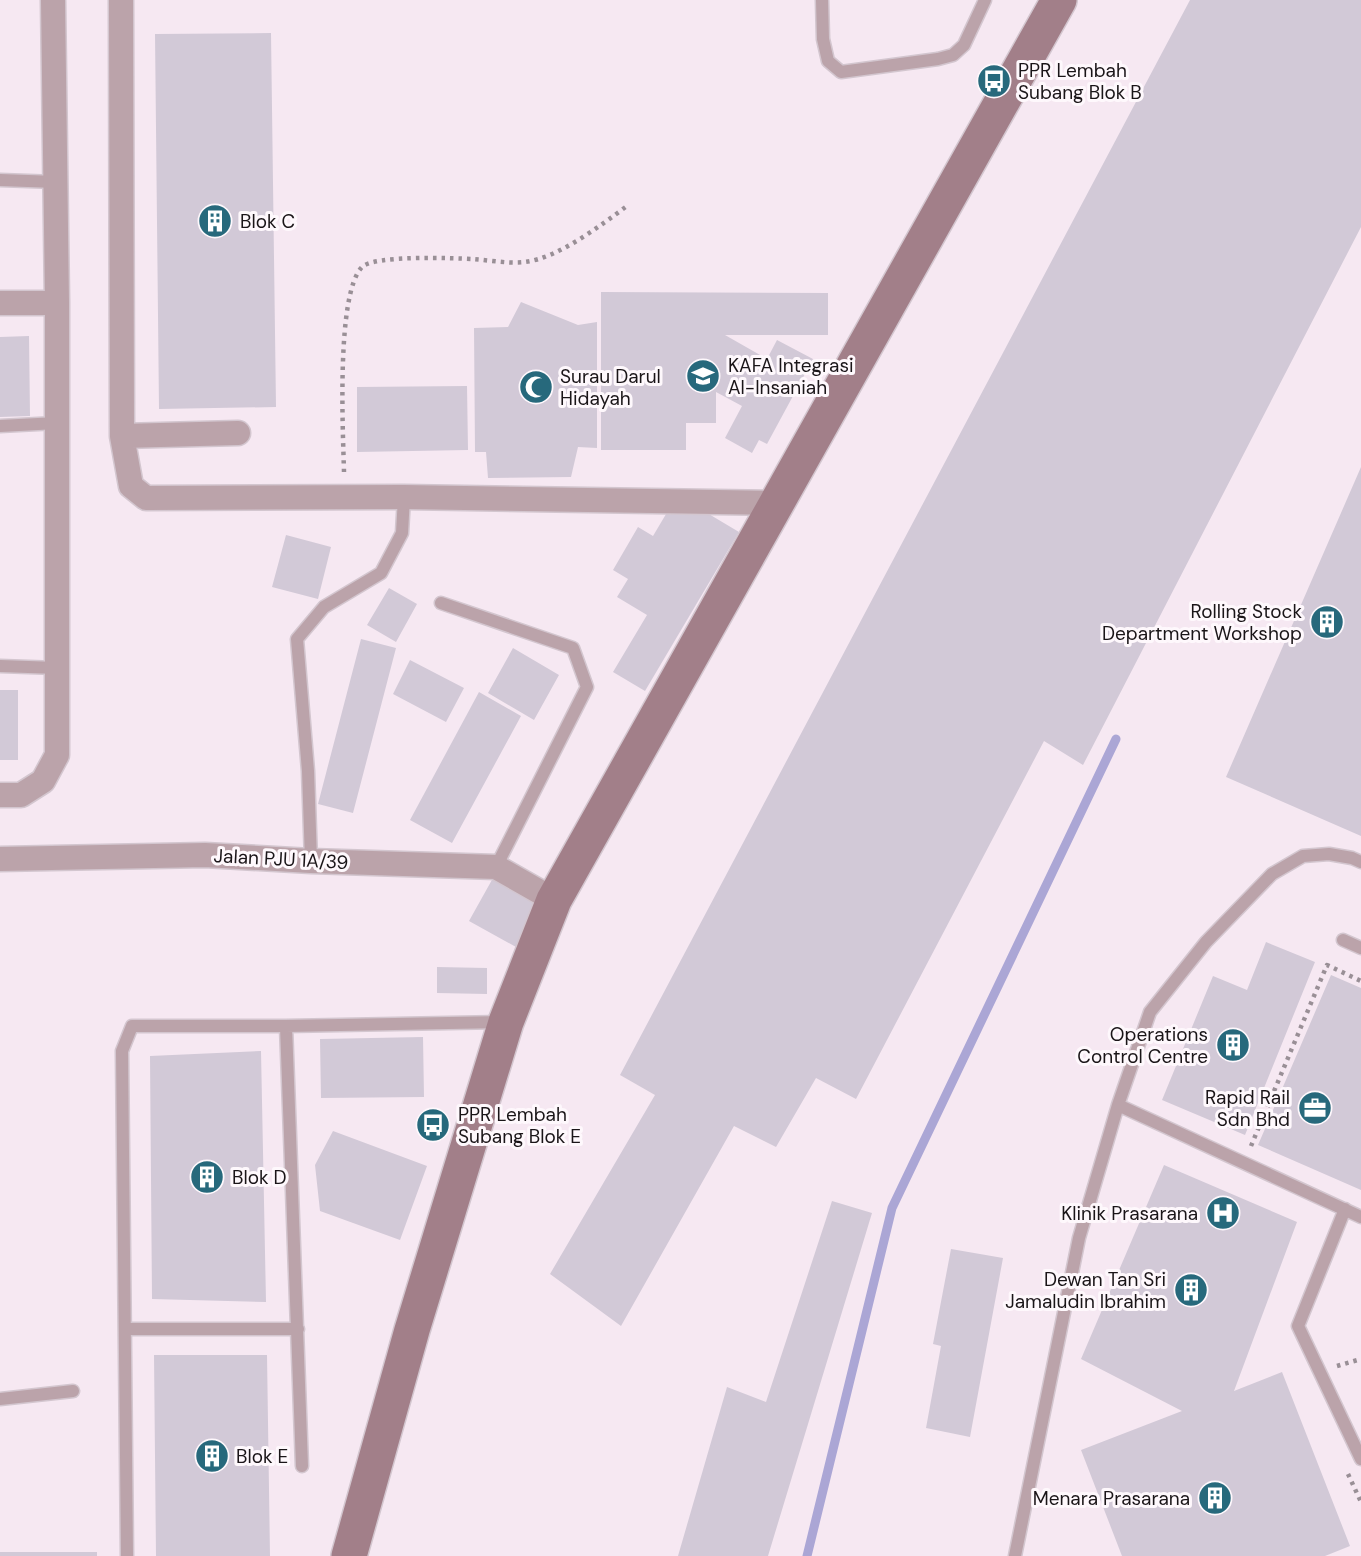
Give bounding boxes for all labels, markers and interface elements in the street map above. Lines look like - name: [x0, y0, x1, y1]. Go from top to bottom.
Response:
- place label: PPR Lembah Subang Blok B: [1018, 58, 1142, 105]
- bus stop icon: PPR Lembah Subang Blok B: [975, 62, 1013, 100]
- building icon: Blok C: [196, 202, 234, 240]
- place label: Blok C: [240, 209, 295, 234]
- place label: KAFA Integrasi Al-Insaniah: [728, 353, 854, 400]
- school or university icon: KAFA Integrasi Al-Insaniah: [684, 357, 722, 395]
- place label: Surau Darul Hidayah: [560, 364, 661, 411]
- mosque icon: Surau Darul Hidayah: [517, 368, 555, 406]
- place label: Rolling Stock Department Workshop: [1102, 599, 1302, 646]
- building icon: Rolling Stock Department Workshop: [1308, 603, 1346, 641]
- street label: Jalan PJU 1A/39: [213, 843, 349, 875]
- place label: Operations Control Centre: [1077, 1022, 1208, 1069]
- building icon: Operations Control Centre: [1214, 1026, 1252, 1064]
- place label: Rapid Rail Sdn Bhd: [1205, 1085, 1290, 1132]
- office icon: Rapid Rail Sdn Bhd: [1296, 1089, 1334, 1127]
- place label: PPR Lembah Subang Blok E: [458, 1102, 581, 1149]
- bus stop icon: PPR Lembah Subang Blok E: [414, 1106, 452, 1144]
- building icon: Blok D: [188, 1158, 226, 1196]
- place label: Blok D: [232, 1165, 287, 1190]
- hospital icon: Klinik Prasarana: [1204, 1194, 1242, 1232]
- place label: Klinik Prasarana: [1061, 1201, 1198, 1226]
- place label: Dewan Tan Sri Jamaludin Ibrahim: [1005, 1267, 1166, 1314]
- building icon: Dewan Tan Sri Jamaludin Ibrahim: [1172, 1271, 1210, 1309]
- building icon: Blok E: [193, 1437, 231, 1475]
- place label: Blok E: [236, 1444, 288, 1469]
- building icon: Menara Prasarana: [1196, 1479, 1234, 1517]
- place label: Menara Prasarana: [1033, 1486, 1190, 1511]

